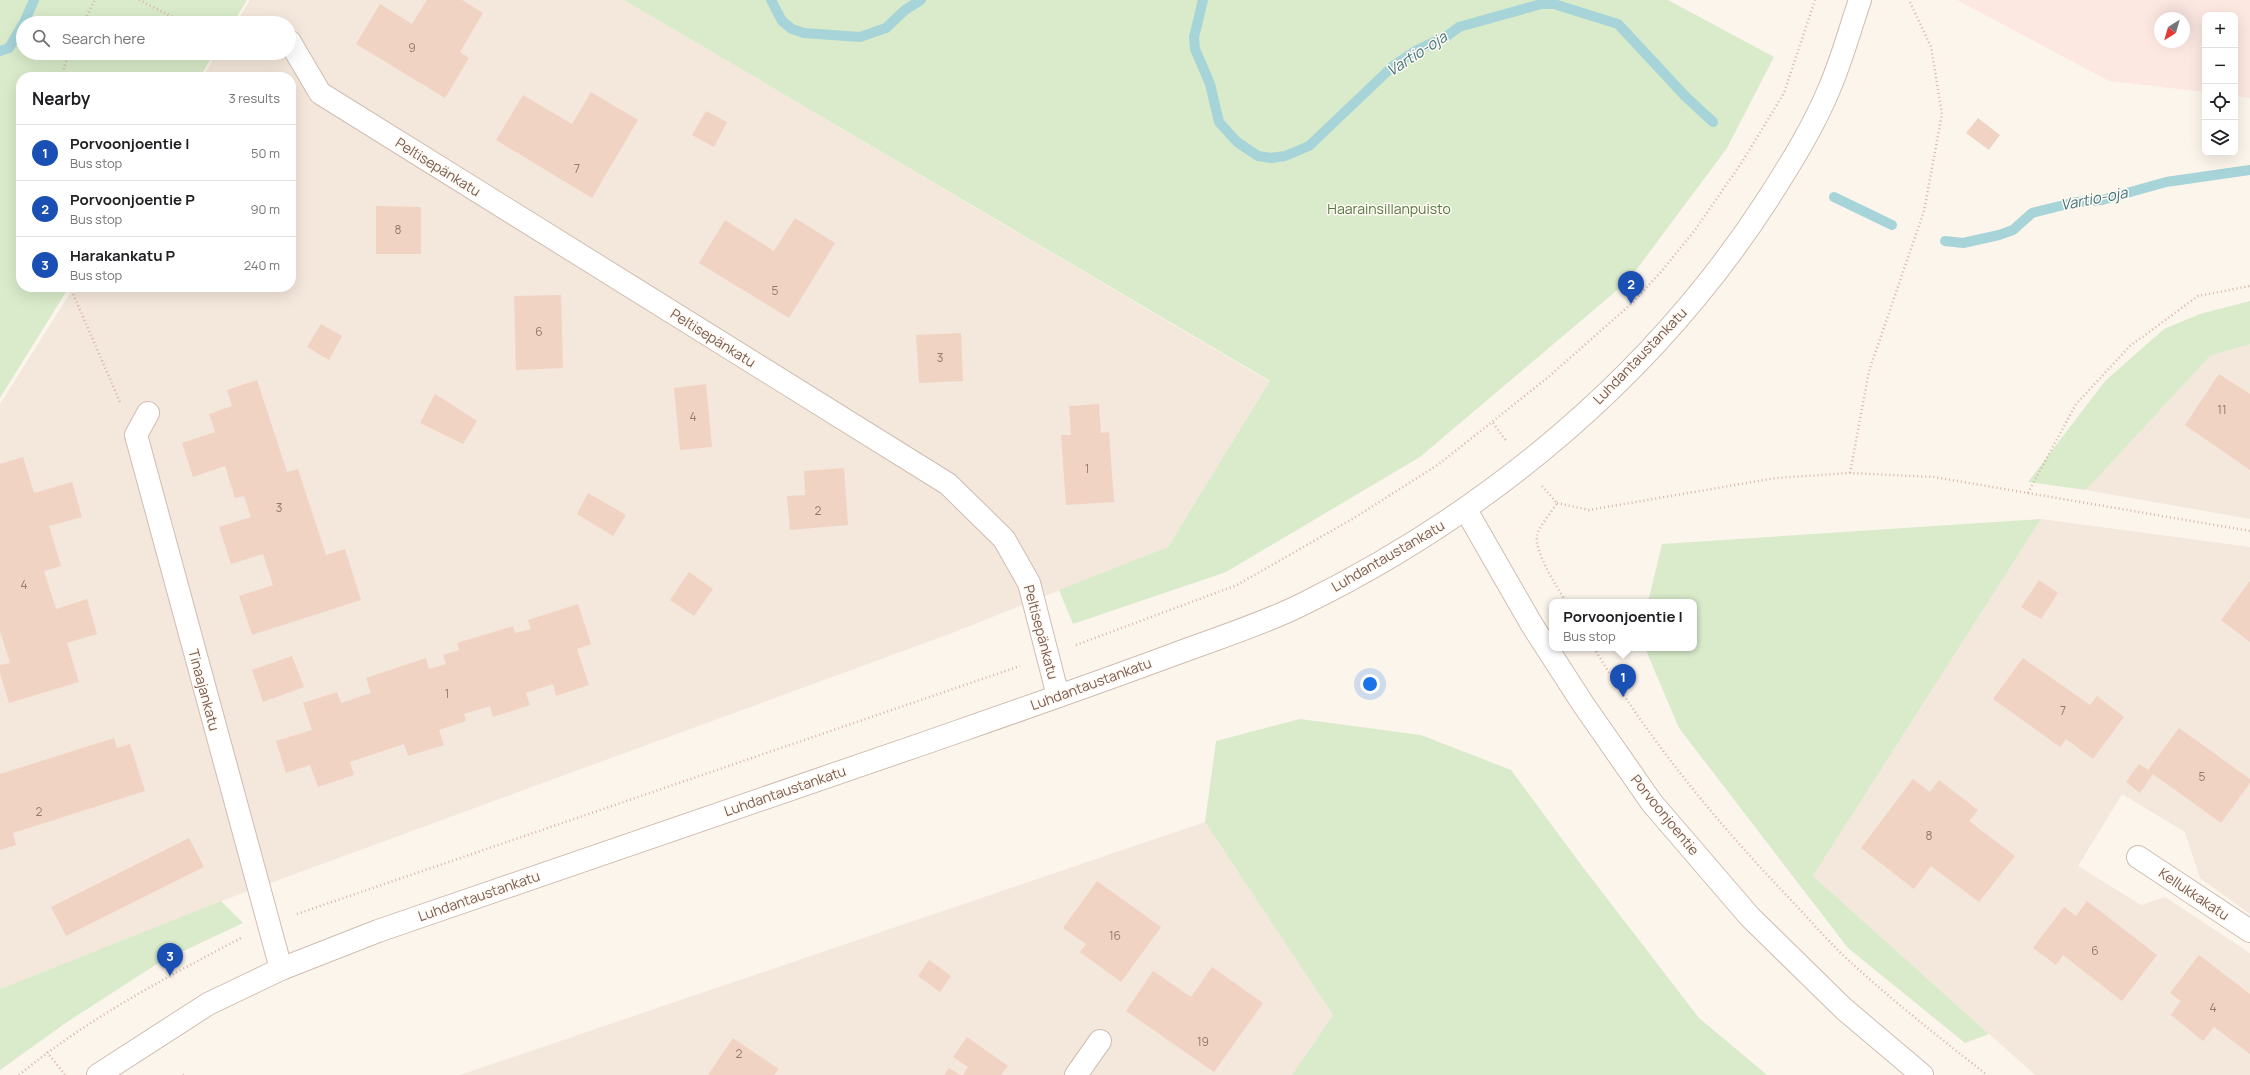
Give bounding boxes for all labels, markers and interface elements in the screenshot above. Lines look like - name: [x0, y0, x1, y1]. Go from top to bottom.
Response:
- north arrow: [2154, 12, 2190, 48]
- map controls: [2202, 12, 2238, 156]
- button: +: [2202, 12, 2238, 48]
- search box: [16, 16, 296, 60]
- water label: Vartio-oja: [1383, 26, 1451, 81]
- icon: search: [30, 27, 52, 49]
- text: Search here: [62, 28, 145, 49]
- house number: 9: [408, 39, 416, 56]
- button: −: [2202, 48, 2238, 84]
- button: locate: [2202, 84, 2238, 120]
- text: Nearby: [32, 87, 90, 110]
- text: 3 results: [228, 89, 280, 107]
- button: layers: [2202, 120, 2238, 156]
- text: Porvoonjoentie I: [70, 133, 189, 154]
- street label: Peltisepänkatu: [392, 133, 484, 200]
- text: 1: [42, 144, 48, 162]
- text: 50 m: [251, 144, 280, 162]
- text: Bus stop: [70, 154, 122, 172]
- house number: 7: [574, 160, 580, 177]
- water label: Vartio-oja: [2059, 182, 2130, 215]
- text: Porvoonjoentie P: [70, 189, 195, 210]
- park label: Haarainsillanpuisto: [1327, 199, 1451, 218]
- text: 2: [41, 200, 49, 218]
- text: 90 m: [250, 200, 280, 218]
- text: Bus stop: [70, 210, 122, 228]
- house number: 8: [395, 221, 402, 238]
- text: Harakankatu P: [70, 245, 175, 266]
- text: 3: [41, 256, 49, 274]
- text: 240 m: [244, 256, 280, 274]
- text: Bus stop: [70, 266, 122, 284]
- pin: 2: [1618, 271, 1644, 304]
- house number: 5: [772, 282, 779, 299]
- street label: Luhdantaustankatu: [1589, 303, 1691, 408]
- street label: Peltisepänkatu: [667, 304, 759, 371]
- house number: 6: [535, 323, 543, 340]
- house number: 3: [937, 349, 943, 366]
- house number: 11: [2217, 401, 2227, 418]
- house number: 4: [689, 408, 697, 425]
- house number: 1: [1085, 460, 1089, 477]
- house number: 3: [276, 499, 282, 516]
- house number: 2: [815, 502, 822, 519]
- street label: Luhdantaustankatu: [1328, 515, 1448, 596]
- house number: 4: [20, 576, 28, 593]
- street label: Peltisepänkatu: [1020, 583, 1063, 681]
- popup: [1549, 599, 1697, 651]
- text: Porvoonjoentie I: [1563, 606, 1683, 627]
- text: Bus stop: [1563, 627, 1616, 645]
- street label: Tinaajankatu: [184, 647, 224, 733]
- street label: Luhdantaustankatu: [1028, 653, 1154, 714]
- pin: 1: [1610, 664, 1636, 697]
- your location: [1360, 674, 1380, 694]
- house number: 1: [445, 685, 449, 702]
- house number: 7: [2060, 702, 2066, 719]
- street label: Luhdantaustankatu: [721, 761, 848, 820]
- house number: 5: [2199, 768, 2206, 785]
- street label: Porvoonjoentie: [1627, 770, 1704, 859]
- house number: 2: [36, 803, 43, 820]
- house number: 8: [1926, 827, 1933, 844]
- street label: Kellukkakatu: [2155, 863, 2233, 924]
- street label: Luhdantaustankatu: [415, 866, 542, 925]
- house number: 16: [1109, 927, 1121, 944]
- house number: 6: [2091, 942, 2099, 959]
- pin: 3: [157, 943, 183, 976]
- house number: 4: [2209, 999, 2217, 1016]
- house number: 19: [1197, 1033, 1209, 1050]
- house number: 2: [736, 1045, 743, 1062]

